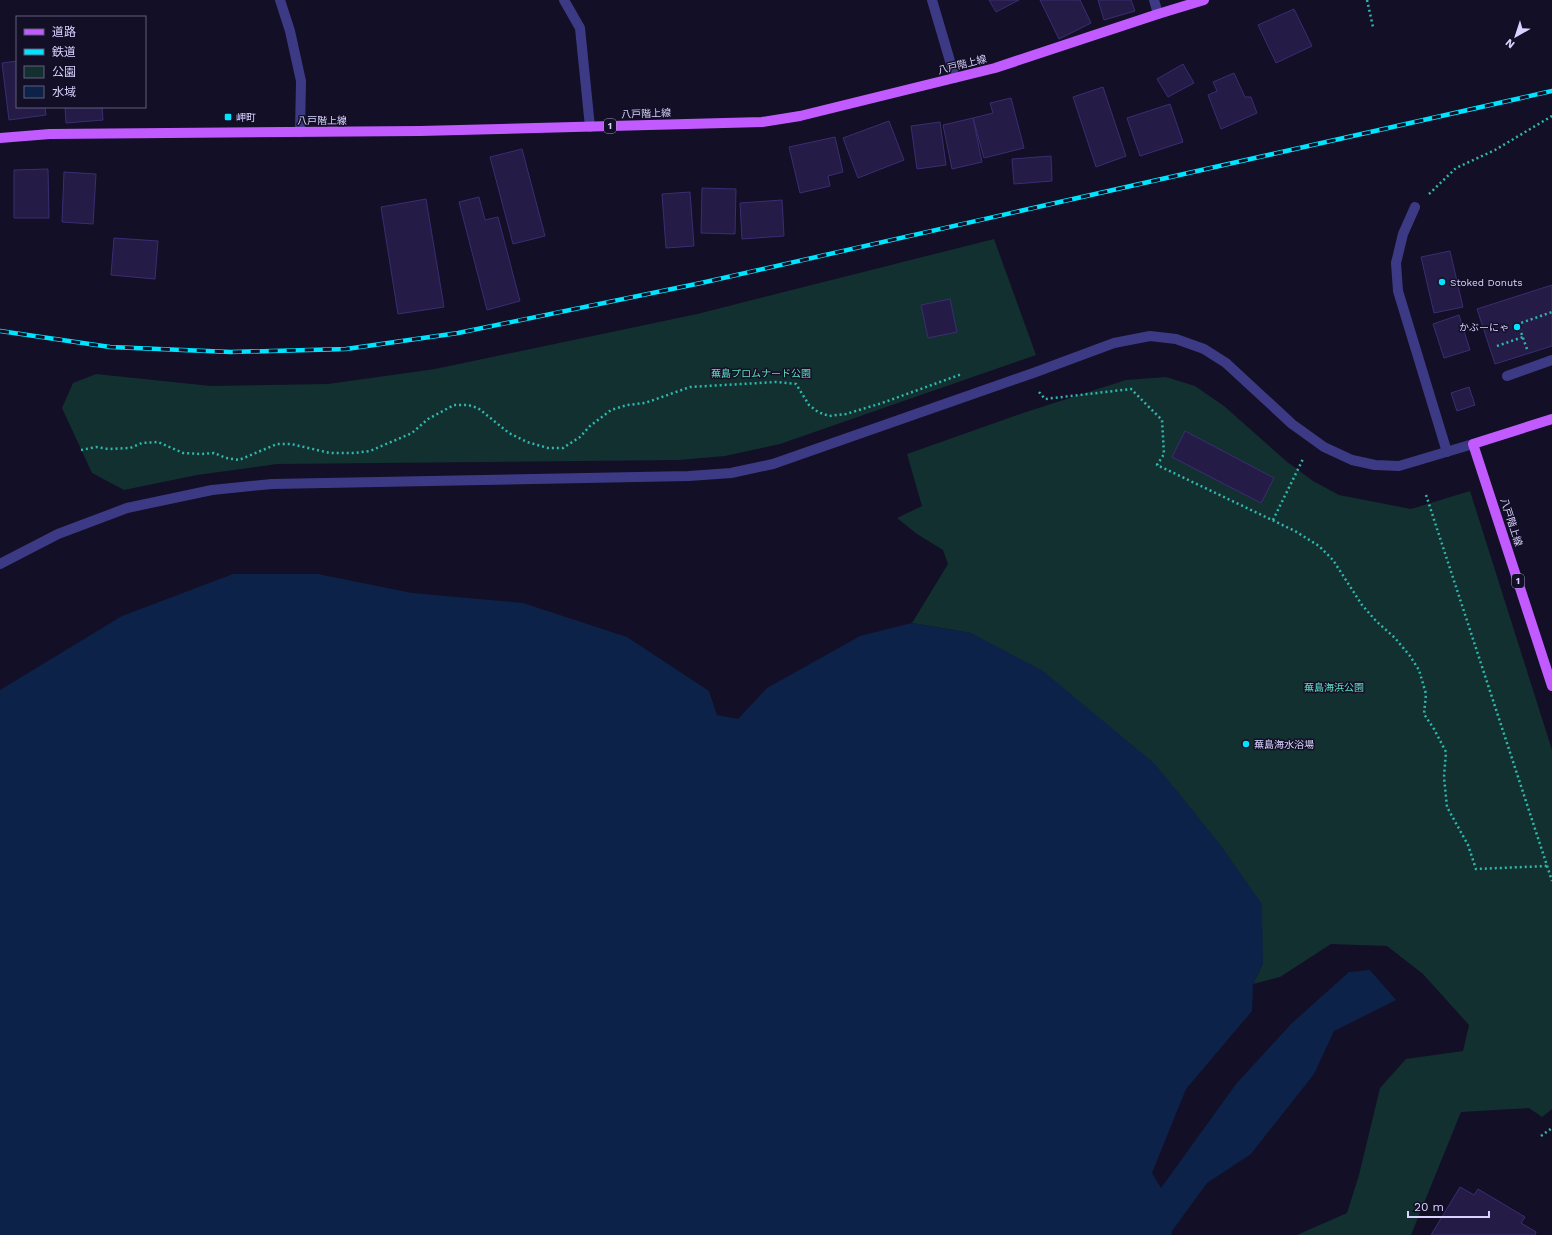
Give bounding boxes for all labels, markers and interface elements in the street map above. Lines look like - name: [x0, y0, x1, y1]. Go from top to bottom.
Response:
- legend: [16, 16, 146, 108]
- north arrow: [1496, 16, 1536, 56]
- text: 道路: [52, 25, 76, 39]
- text: N: [1503, 36, 1517, 51]
- text: 鉄道: [52, 45, 76, 59]
- street label: 八戸階上線: [937, 53, 988, 76]
- text: 公園: [52, 65, 76, 79]
- text: 水域: [52, 85, 76, 99]
- street label: 八戸階上線: [621, 107, 671, 120]
- marker: 岬町: [223, 112, 233, 122]
- place label: 岬町: [236, 112, 256, 123]
- street label: 八戸階上線: [297, 115, 347, 126]
- road number: 1: [604, 119, 616, 133]
- marker: Stoked Donuts: [1437, 277, 1447, 287]
- place label: Stoked Donuts: [1450, 277, 1523, 288]
- place label: かぶーにゃ: [1459, 322, 1509, 333]
- marker: かぶーにゃ: [1512, 322, 1522, 332]
- park label: 蕪島プロムナード公園: [711, 368, 811, 379]
- street label: 八戸階上線: [1499, 497, 1524, 548]
- road number: 1: [1512, 574, 1524, 588]
- park label: 蕪島海浜公園: [1304, 682, 1364, 693]
- marker: 蕪島海水浴場: [1241, 739, 1251, 749]
- place label: 蕪島海水浴場: [1254, 739, 1314, 750]
- scale bar: [1408, 1193, 1489, 1219]
- text: 20 m: [1414, 1200, 1444, 1214]

